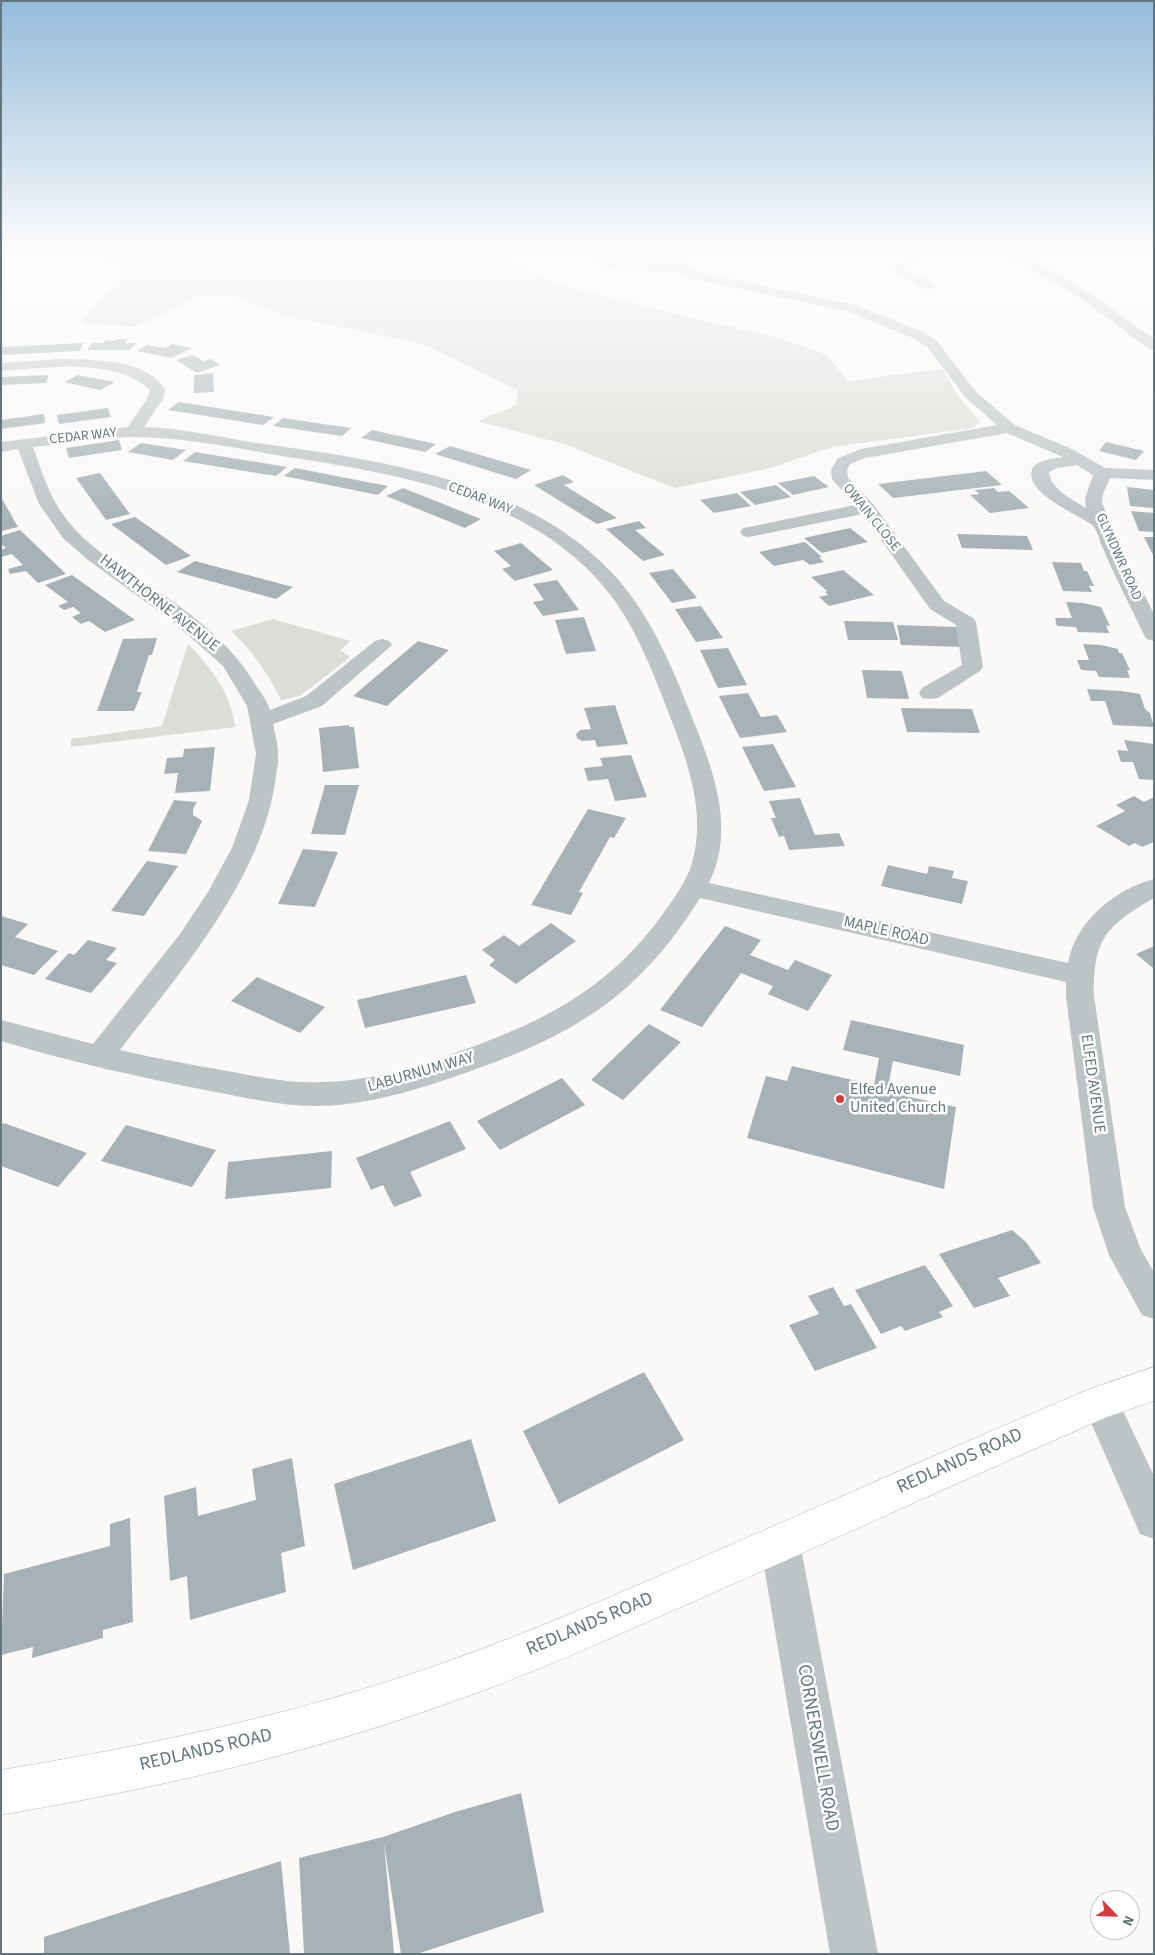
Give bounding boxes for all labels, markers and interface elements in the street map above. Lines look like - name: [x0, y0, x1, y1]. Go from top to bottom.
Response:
- street label: CEDAR WAY: [49, 425, 117, 449]
- street label: CEDAR WAY: [446, 479, 514, 519]
- street label: OWAIN CLOSE: [839, 481, 903, 555]
- street label: GLYNDWR ROAD: [1091, 511, 1145, 603]
- street label: HAWTHORNE AVENUE: [95, 551, 223, 657]
- street label: MAPLE ROAD: [842, 913, 930, 951]
- street label: ELFED AVENUE: [1076, 1033, 1108, 1135]
- street label: LABURNUM WAY: [366, 1049, 476, 1097]
- place label: Elfed Avenue United Church: [850, 1080, 946, 1118]
- marker: Elfed Avenue United Church: [834, 1093, 846, 1105]
- street label: REDLANDS ROAD: [894, 1424, 1026, 1500]
- street label: REDLANDS ROAD: [523, 1588, 657, 1662]
- street label: CORNERSWELL ROAD: [791, 1663, 843, 1833]
- street label: REDLANDS ROAD: [138, 1725, 274, 1777]
- north arrow: [1090, 1890, 1140, 1940]
- text: N: [1117, 1912, 1139, 1929]

